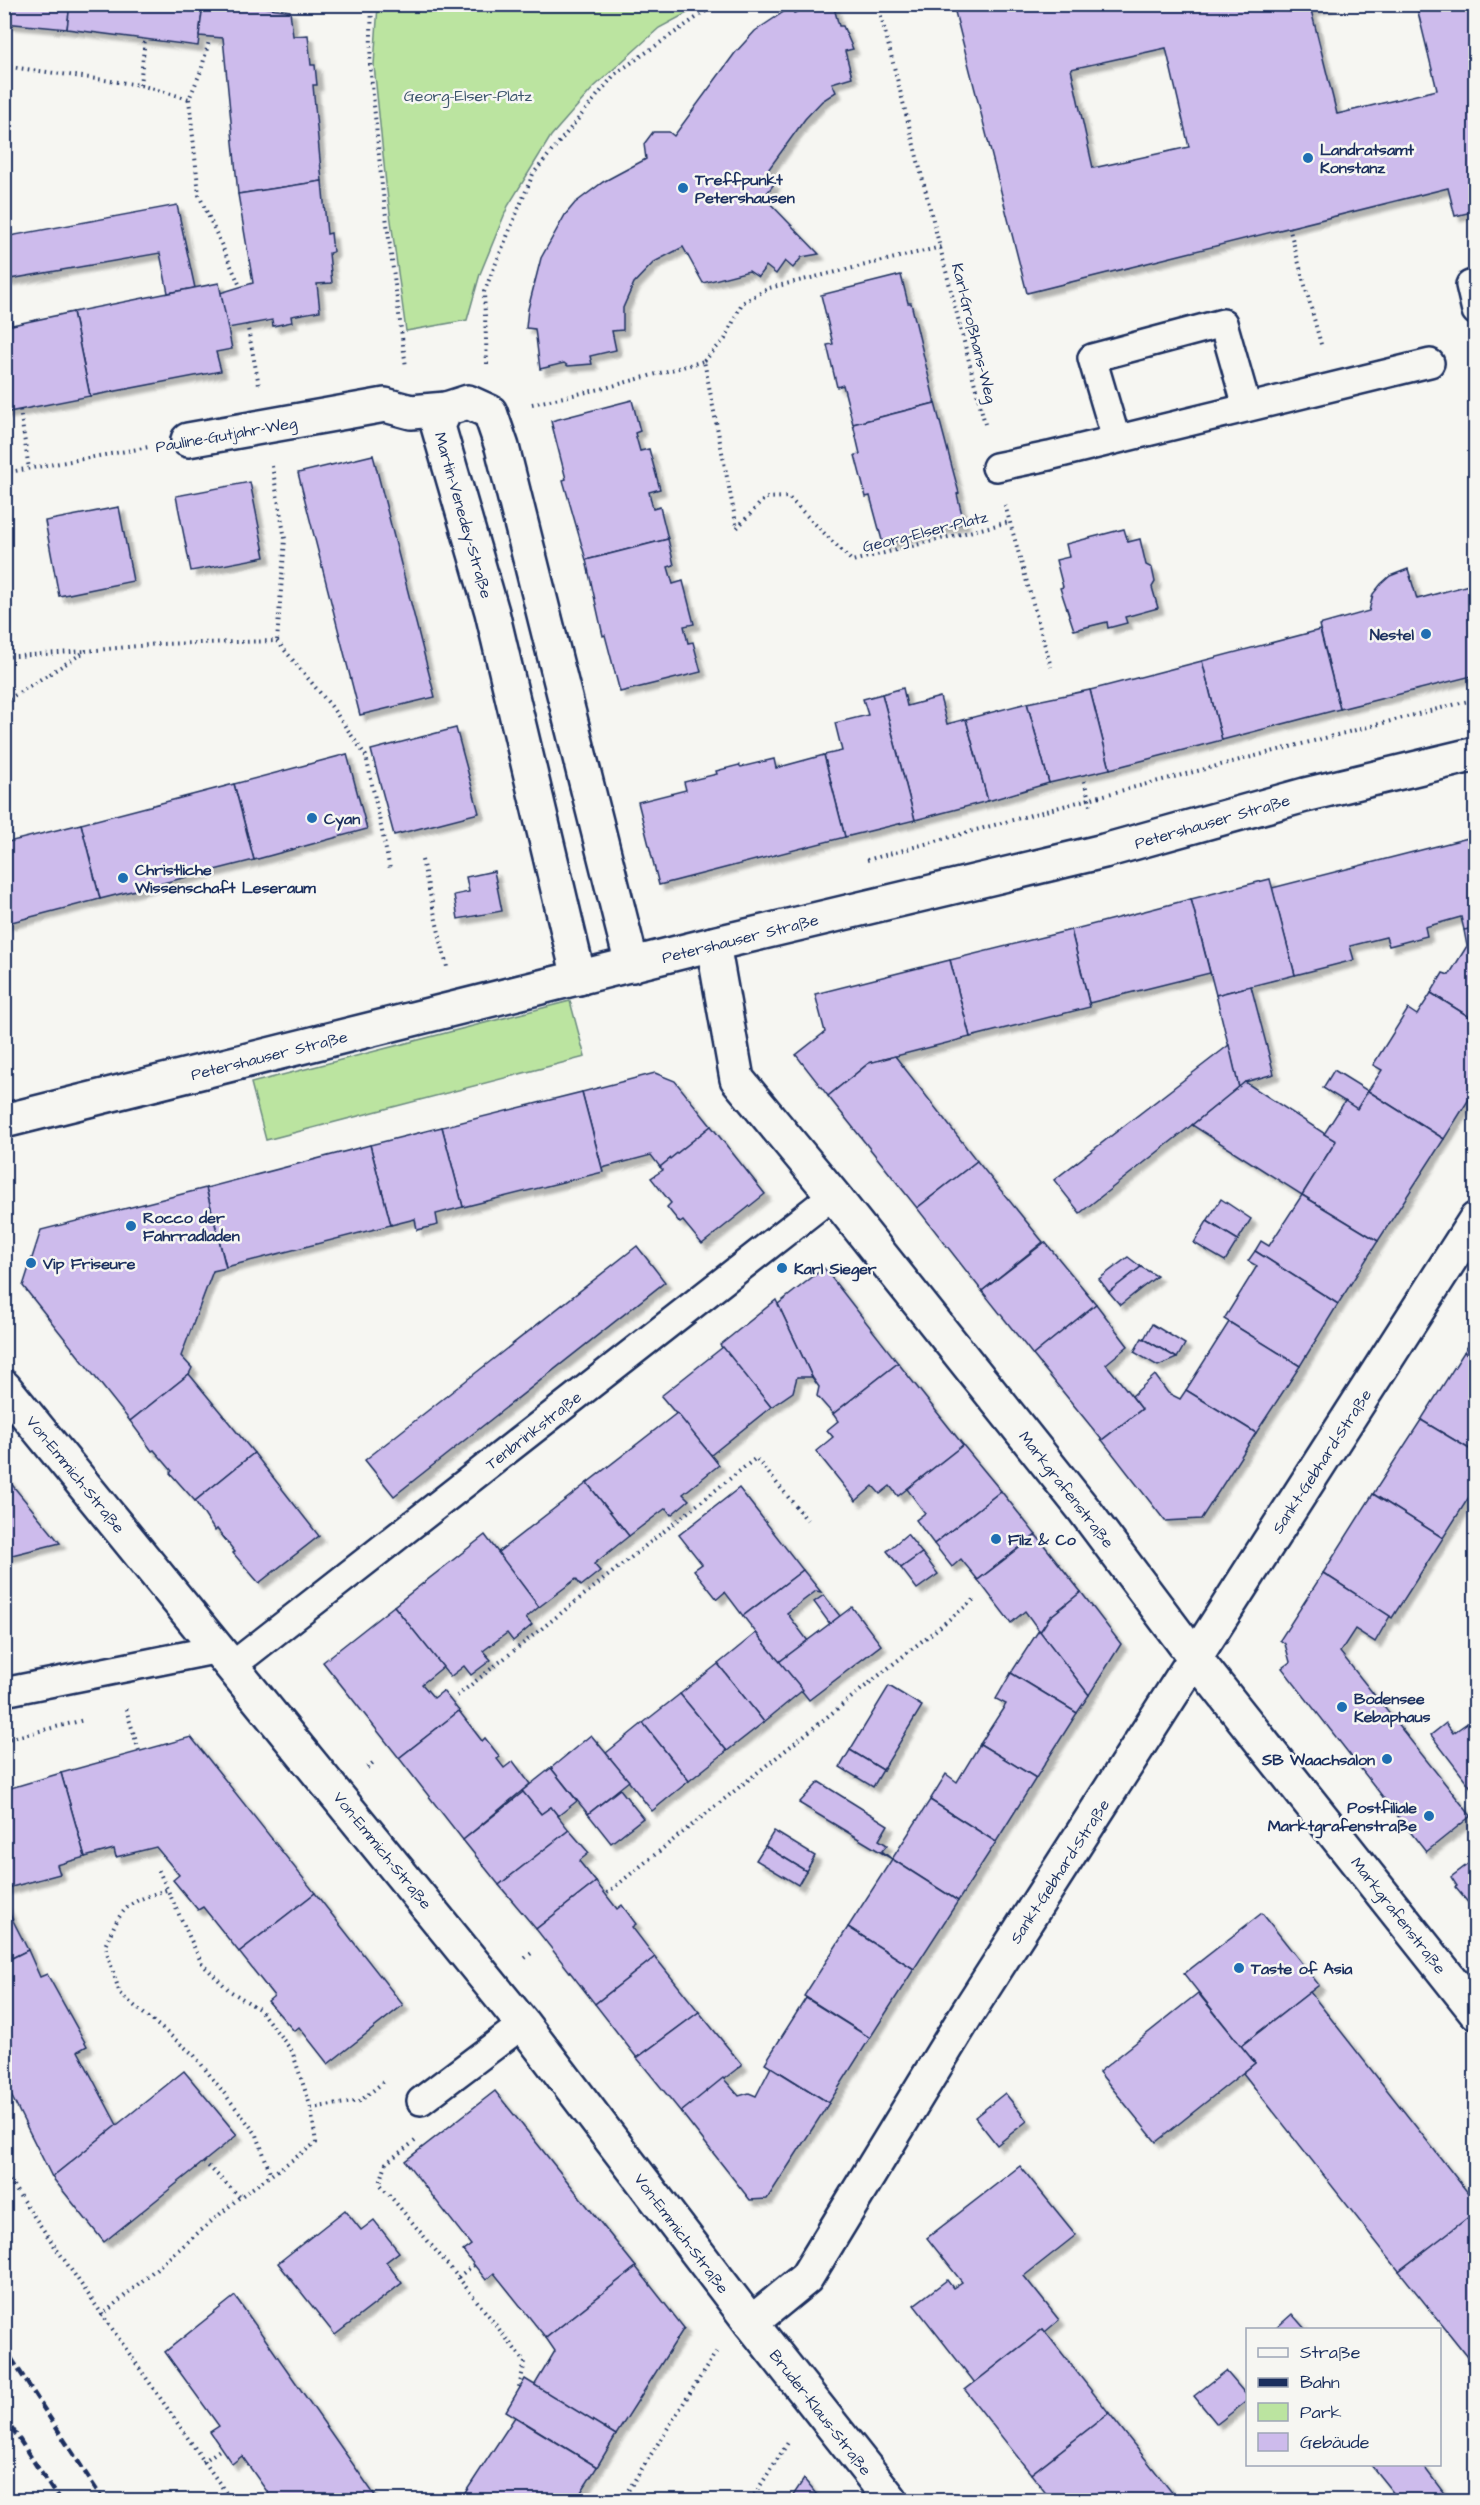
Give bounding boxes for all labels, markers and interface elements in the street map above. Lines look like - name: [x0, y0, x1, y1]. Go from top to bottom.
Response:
- park label: Georg-Elser-Platz: [404, 85, 532, 108]
- place label: Landratsamt Konstanz: [1320, 139, 1414, 179]
- marker: Landratsamt Konstanz: [1301, 151, 1315, 165]
- place label: Treffpunkt Petershausen: [694, 169, 795, 209]
- marker: Treffpunkt Petershausen: [676, 181, 690, 195]
- street label: Karl-Großhans-Weg: [945, 261, 1002, 406]
- street label: Pauline-Gutjahr-Weg: [154, 412, 299, 459]
- street label: Martin-Venedey-Straße: [428, 430, 497, 601]
- street label: Georg-Elser-Platz: [860, 506, 991, 559]
- place label: Nestel: [1370, 624, 1414, 646]
- marker: Nestel: [1419, 627, 1433, 641]
- street label: Petershauser Straße: [1132, 789, 1293, 855]
- place label: Cyan: [324, 808, 360, 831]
- marker: Cyan: [305, 811, 319, 825]
- place label: Christliche Wissenschaft Leseraum: [134, 859, 316, 899]
- marker: Christliche Wissenschaft Leseraum: [116, 871, 130, 885]
- street label: Petershauser Straße: [660, 909, 821, 969]
- street label: Petershauser Straße: [189, 1026, 350, 1086]
- place label: Rocco der Fahrradladen: [143, 1207, 240, 1247]
- marker: Rocco der Fahrradladen: [124, 1219, 138, 1233]
- place label: Vip Friseure: [42, 1253, 136, 1275]
- marker: Vip Friseure: [24, 1256, 38, 1270]
- place label: Karl Sieger: [794, 1258, 877, 1282]
- marker: Karl Sieger: [775, 1261, 789, 1275]
- street label: Sankt-Gebhard-Straße: [1267, 1385, 1377, 1538]
- street label: Tenbrinkstraße: [481, 1386, 586, 1475]
- street label: Von-Emmich-Straße: [21, 1411, 130, 1538]
- street label: Markgrafenstraße: [1013, 1427, 1119, 1554]
- place label: Filz & Co: [1008, 1529, 1077, 1551]
- marker: Filz & Co: [989, 1532, 1003, 1546]
- place label: Bodensee Kebaphaus: [1354, 1688, 1431, 1728]
- marker: Bodensee Kebaphaus: [1335, 1700, 1349, 1714]
- place label: SB Waachsalon: [1261, 1749, 1375, 1771]
- marker: SB Waachsalon: [1380, 1752, 1394, 1766]
- street label: Von-Emmich-Straße: [328, 1787, 437, 1914]
- street label: Sankt-Gebhard-Straße: [1005, 1795, 1115, 1948]
- place label: Postfiliale Marktgrafenstraße: [1268, 1797, 1417, 1839]
- marker: Postfiliale Marktgrafenstraße: [1422, 1809, 1436, 1823]
- street label: Markgrafenstraße: [1345, 1853, 1451, 1980]
- place label: Taste of Asia: [1250, 1958, 1353, 1980]
- marker: Taste of Asia: [1232, 1961, 1246, 1975]
- street label: Von-Emmich-Straße: [629, 2169, 734, 2299]
- legend: [1246, 2328, 1441, 2466]
- text: Straße: [1300, 2340, 1361, 2365]
- street label: Bruder-Klaus-Straße: [764, 2345, 877, 2480]
- text: Bahn: [1300, 2370, 1340, 2395]
- text: Park: [1300, 2400, 1342, 2425]
- text: Gebäude: [1300, 2430, 1370, 2455]

